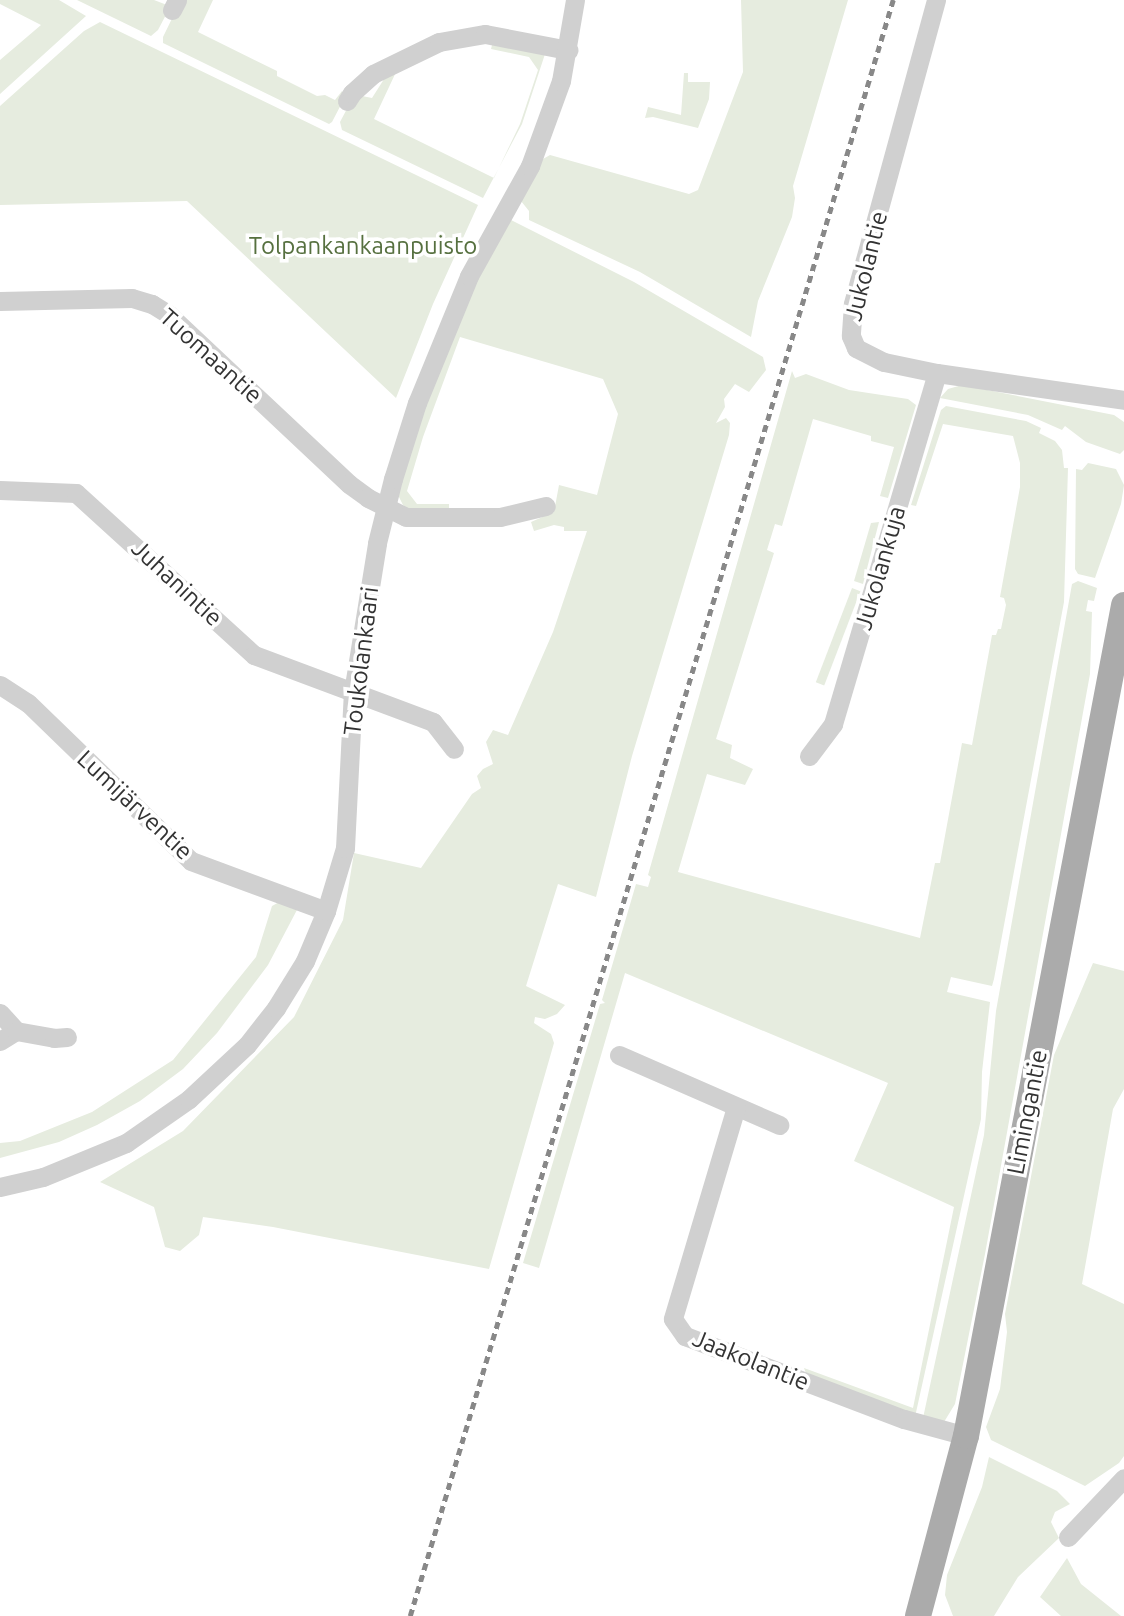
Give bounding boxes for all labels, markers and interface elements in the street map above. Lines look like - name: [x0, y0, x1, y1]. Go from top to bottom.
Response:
- street label: Jukolantie: [838, 208, 894, 324]
- park label: Tolpankankaanpuisto: [249, 232, 477, 260]
- street label: Tuomaantie: [154, 302, 268, 410]
- street label: Jukolankuja: [849, 503, 911, 633]
- street label: Juhanintie: [126, 534, 228, 632]
- street label: Toukolankaari: [338, 585, 384, 737]
- street label: Lumijärventie: [71, 744, 199, 866]
- street label: Limingantie: [1001, 1047, 1053, 1177]
- street label: Jaakolantie: [689, 1324, 813, 1396]

